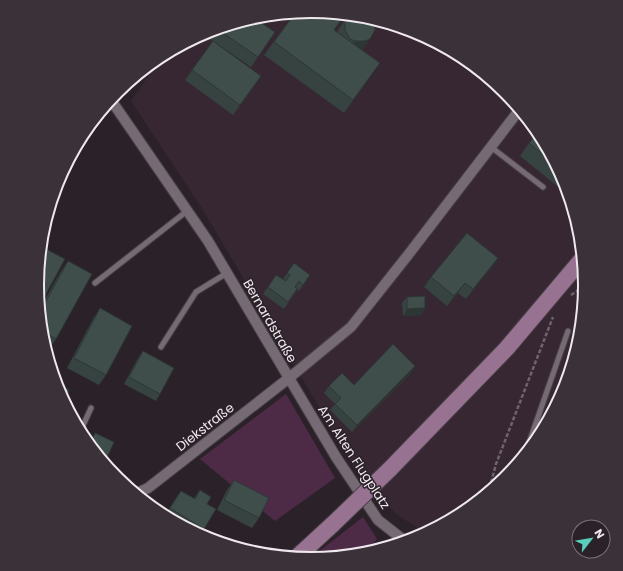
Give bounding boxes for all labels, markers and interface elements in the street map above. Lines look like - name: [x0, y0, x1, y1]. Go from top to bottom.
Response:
- street label: Bernardstraße: [238, 276, 302, 366]
- street label: Diekstraße: [172, 398, 238, 456]
- street label: Am Alten Flugplatz: [313, 401, 395, 513]
- north arrow: [571, 519, 611, 559]
- text: N: [591, 526, 609, 542]

